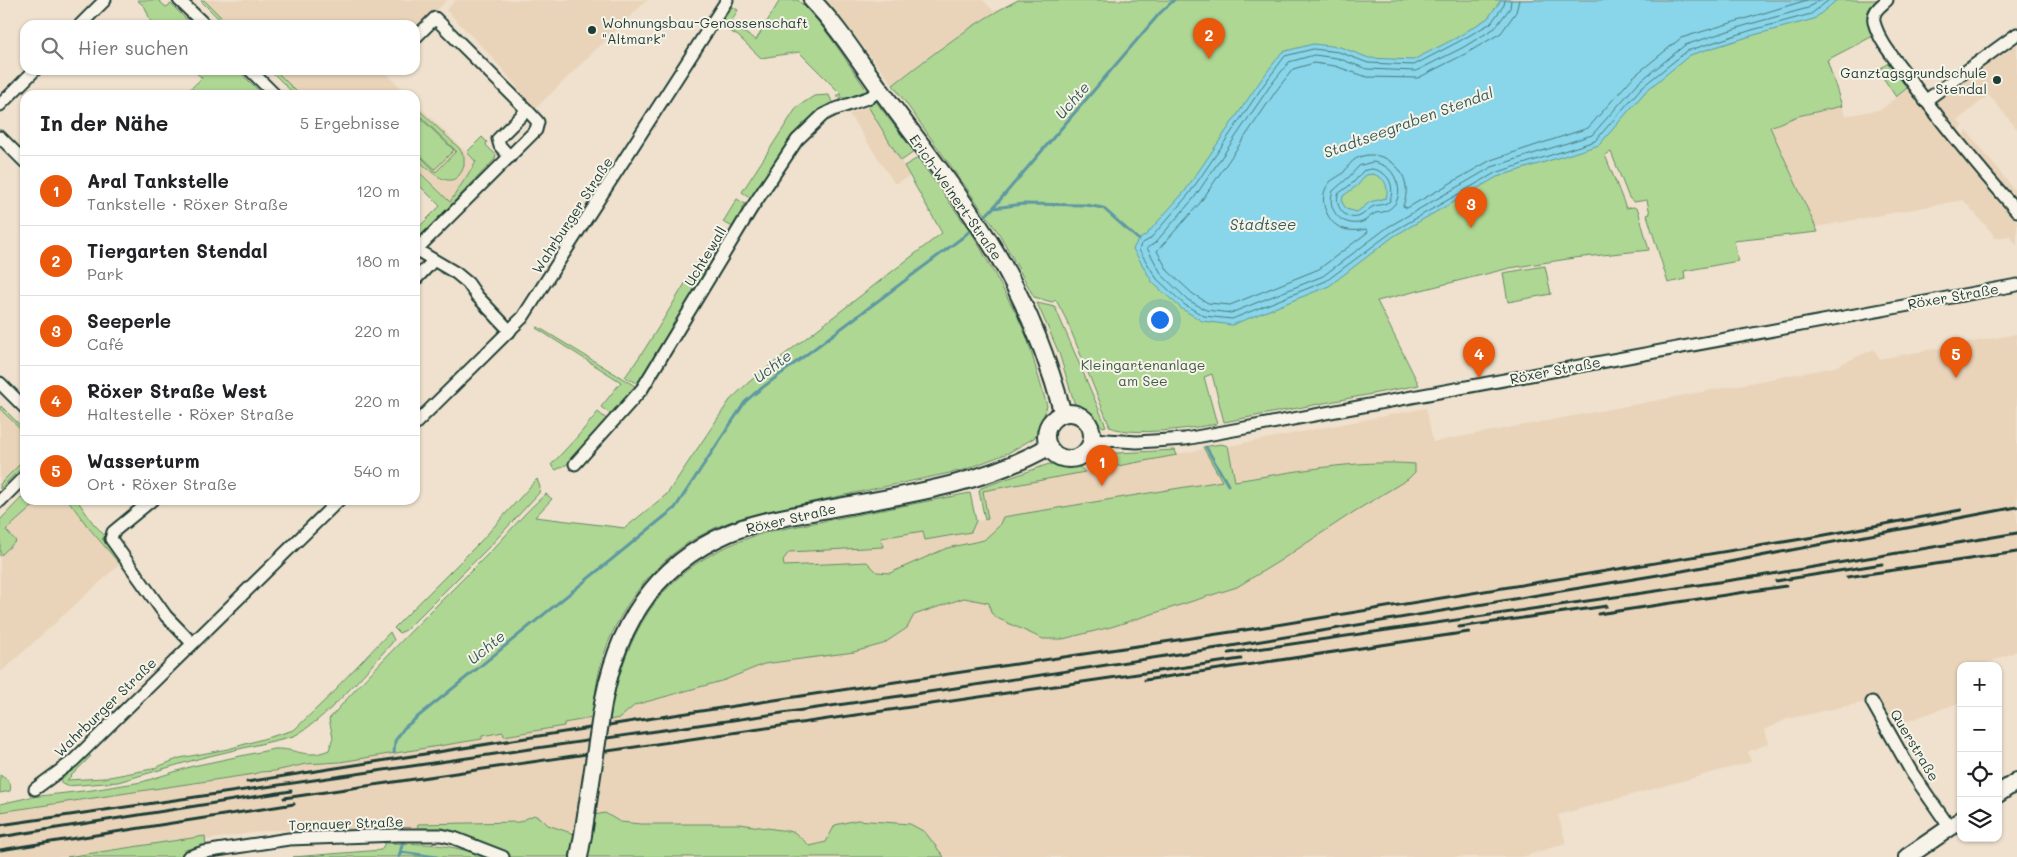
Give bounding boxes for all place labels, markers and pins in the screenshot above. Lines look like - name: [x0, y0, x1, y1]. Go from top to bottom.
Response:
- place label: Wohnungsbau-Genossenschaft "Altmark": [602, 13, 808, 48]
- pin: 2: [1193, 18, 1225, 59]
- marker: Wohnungsbau-Genossenschaft "Altmark": [586, 24, 598, 36]
- place label: Ganztagsgrundschule Stendal: [1840, 63, 1987, 98]
- marker: Ganztagsgrundschule Stendal: [1991, 74, 2003, 86]
- pin: 3: [1455, 187, 1487, 228]
- pin: 4: [1463, 337, 1495, 378]
- pin: 5: [1940, 337, 1972, 378]
- pin: 1: [1086, 445, 1118, 486]

